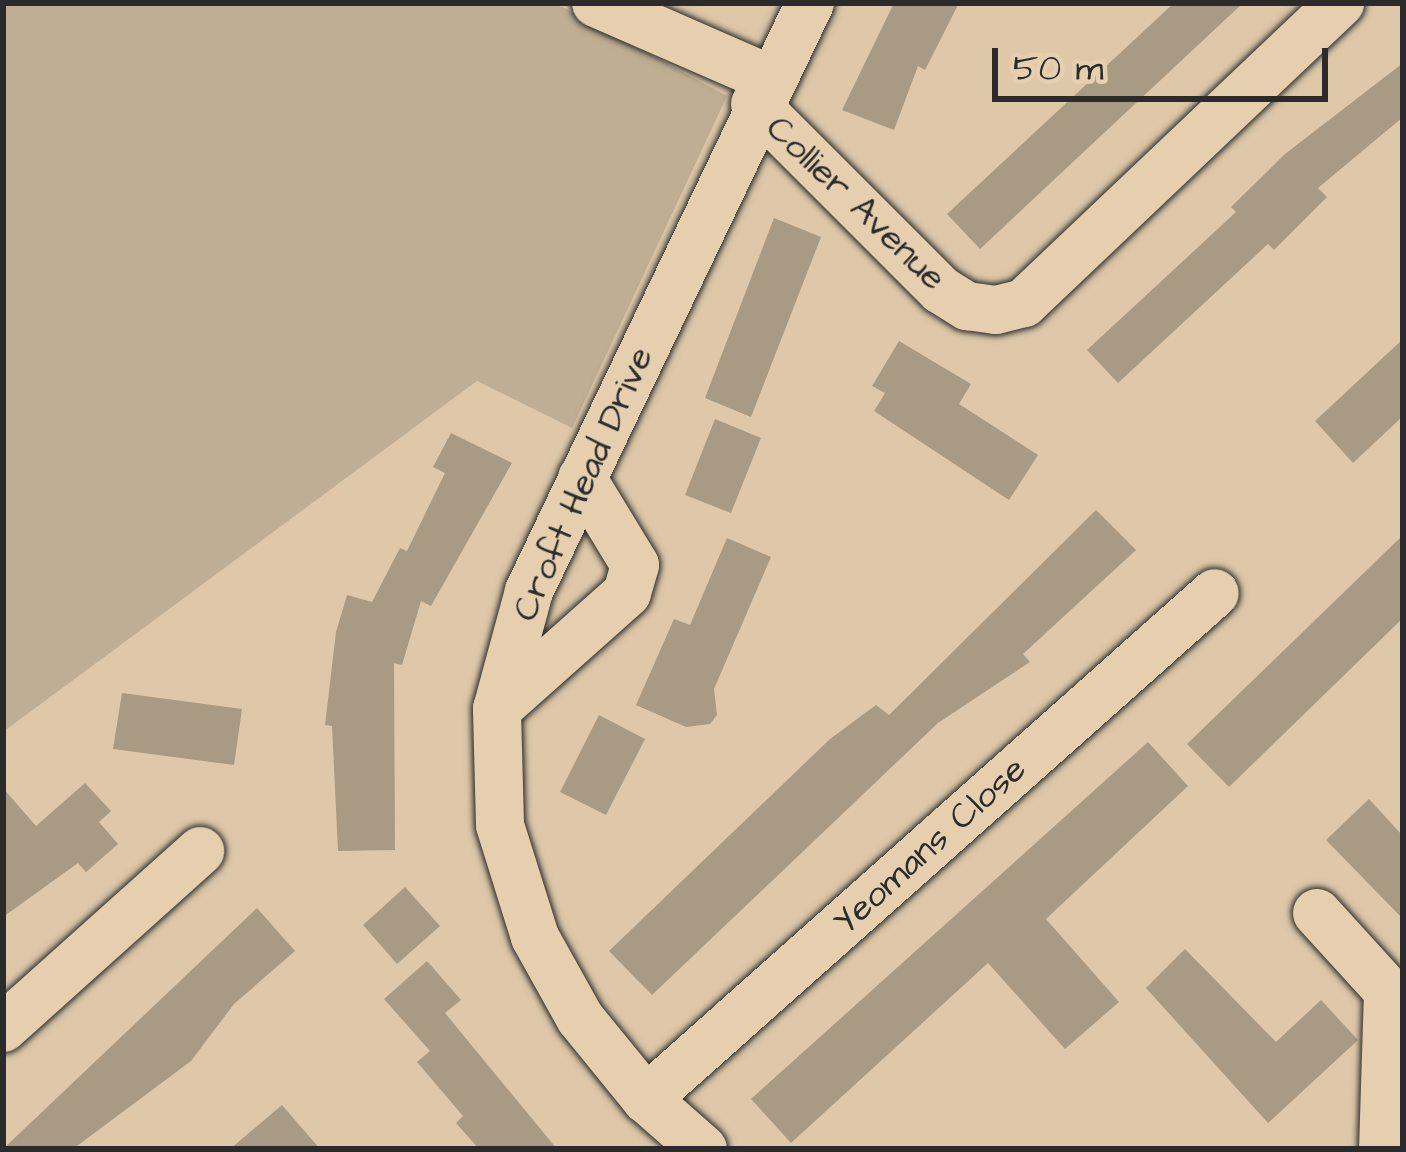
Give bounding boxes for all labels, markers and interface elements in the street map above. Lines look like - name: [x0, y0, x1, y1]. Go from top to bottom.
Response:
- scale bar: [998, 24, 1334, 98]
- text: 50 m: [1013, 43, 1104, 94]
- street label: Collier Avenue: [757, 106, 955, 300]
- street label: Croft Head Drive: [503, 340, 663, 628]
- street label: Yeomans Close: [825, 748, 1035, 944]

